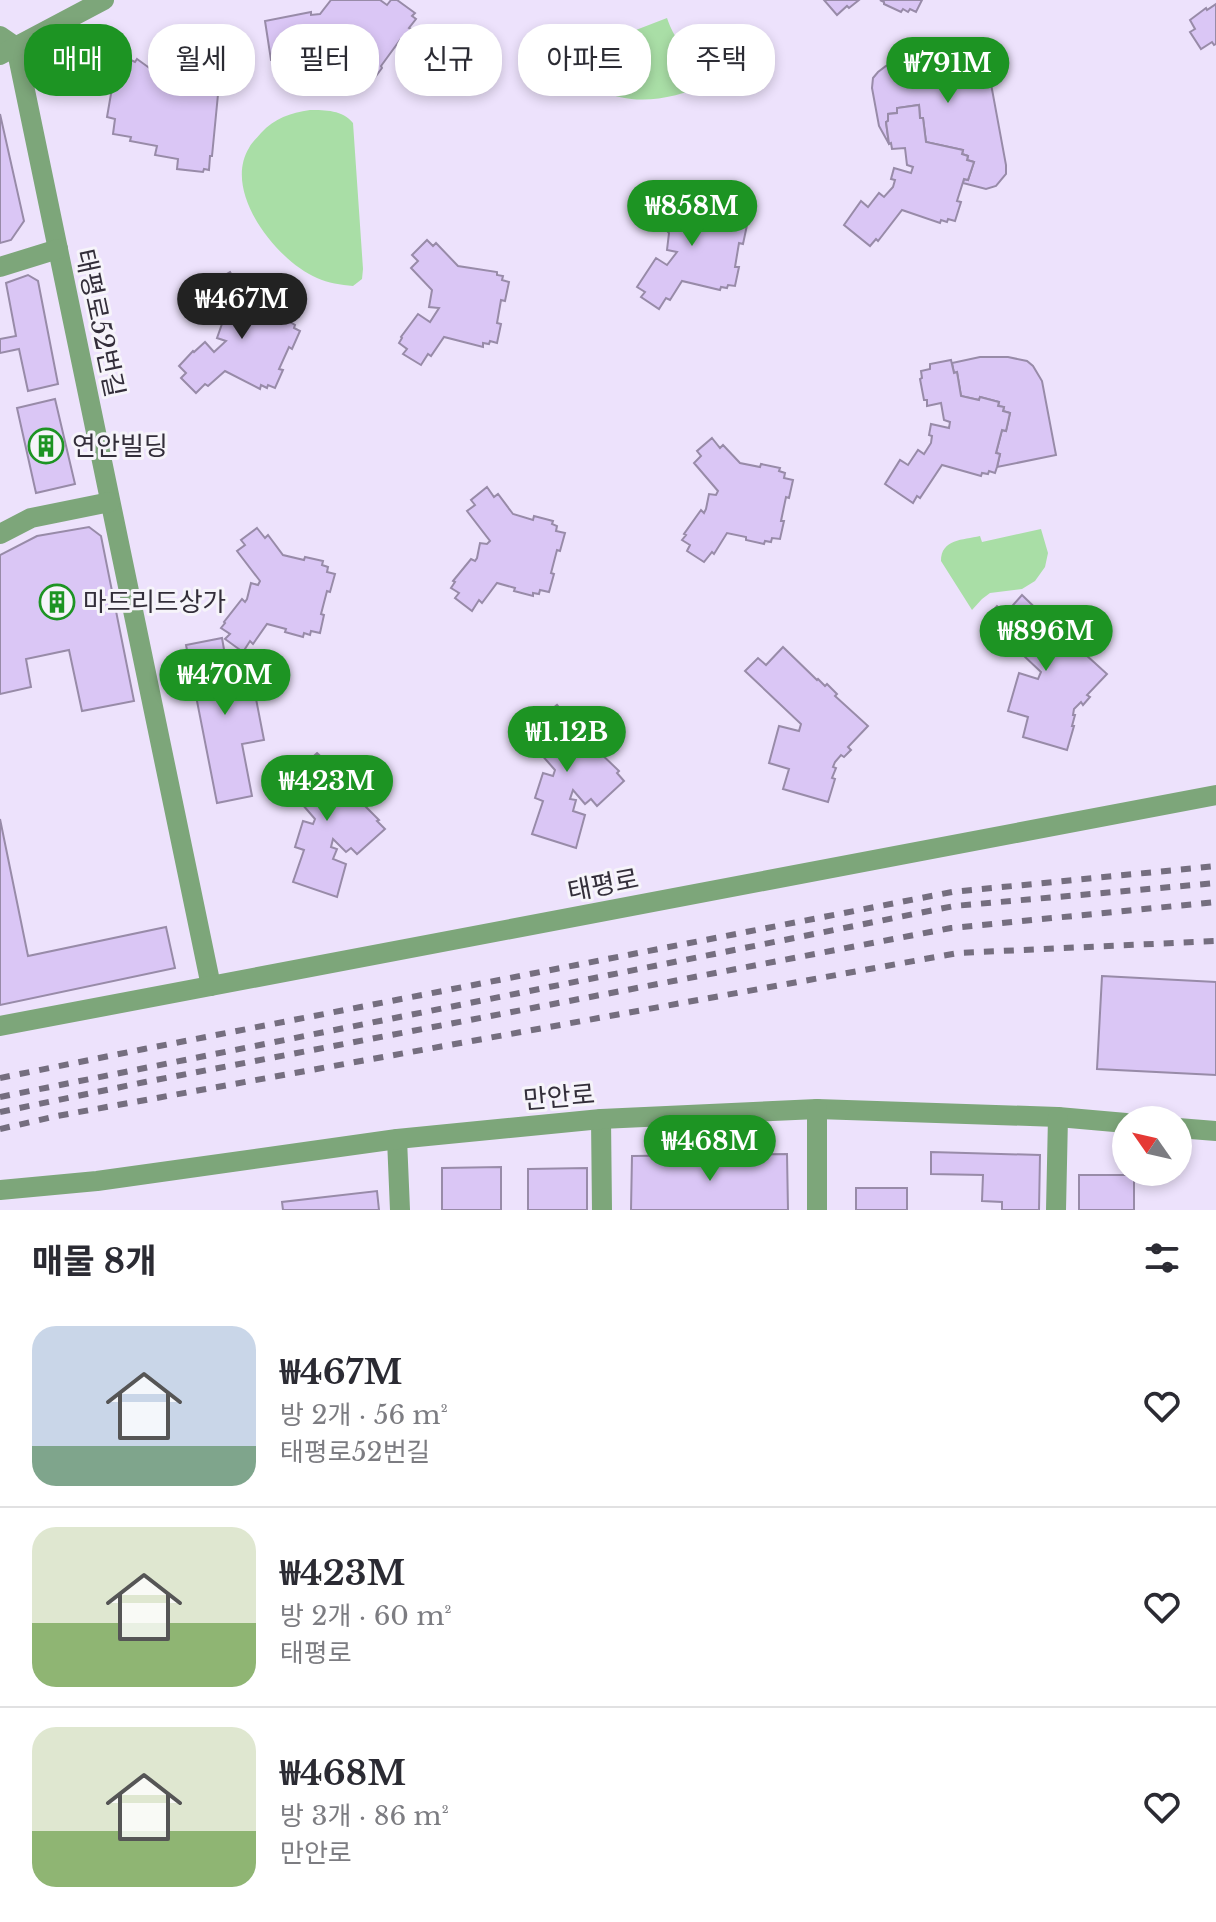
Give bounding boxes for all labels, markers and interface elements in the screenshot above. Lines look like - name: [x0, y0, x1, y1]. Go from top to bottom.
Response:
- chip: 매매: [24, 24, 132, 96]
- chip: 월세: [148, 24, 255, 96]
- chip: 필터: [271, 24, 379, 96]
- chip: 신규: [395, 24, 502, 96]
- chip: 아파트: [518, 24, 651, 96]
- chip: 주택: [667, 24, 775, 96]
- pin: ₩791M: [892, 37, 1004, 105]
- text: ₩791M: [904, 47, 992, 79]
- pin: ₩858M: [636, 180, 748, 248]
- text: ₩858M: [645, 190, 739, 222]
- street label: 태평로52번길: [69, 246, 131, 400]
- pin: ₩467M: [186, 273, 298, 341]
- text: ₩467M: [195, 283, 289, 315]
- building icon: 연안빌딩: [27, 427, 65, 465]
- place label: 연안빌딩: [72, 430, 168, 462]
- building icon: 마드리드상가: [38, 583, 76, 621]
- place label: 마드리드상가: [83, 586, 227, 618]
- pin: ₩896M: [990, 605, 1102, 673]
- text: ₩896M: [998, 615, 1094, 647]
- pin: ₩470M: [169, 649, 281, 717]
- text: ₩470M: [177, 659, 273, 691]
- pin: ₩1.12B: [502, 706, 632, 774]
- text: ₩1.12B: [526, 716, 608, 748]
- pin: ₩423M: [271, 755, 383, 823]
- text: ₩423M: [279, 765, 375, 797]
- street label: 태평로: [565, 862, 641, 908]
- street label: 만안로: [522, 1078, 596, 1116]
- north arrow: [1112, 1106, 1192, 1186]
- map controls: [1112, 1106, 1192, 1186]
- pin: ₩468M: [654, 1115, 766, 1183]
- text: ₩468M: [662, 1125, 758, 1157]
- icon: filters: [1140, 1236, 1184, 1280]
- text: 매물 8개: [32, 1240, 156, 1282]
- text: ₩467M: [280, 1351, 402, 1393]
- icon: home: [96, 1358, 192, 1454]
- icon: heart: [1140, 1384, 1184, 1428]
- text: 방 2개 · 56 m²: [280, 1399, 448, 1431]
- text: 태평로52번길: [280, 1436, 430, 1468]
- text: ₩423M: [280, 1552, 405, 1594]
- icon: home: [96, 1559, 192, 1655]
- icon: heart: [1140, 1585, 1184, 1629]
- text: 방 2개 · 60 m²: [280, 1600, 452, 1632]
- text: 태평로: [280, 1637, 352, 1669]
- text: ₩468M: [280, 1752, 406, 1794]
- icon: home: [96, 1759, 192, 1855]
- icon: heart: [1140, 1785, 1184, 1829]
- text: 방 3개 · 86 m²: [280, 1800, 449, 1832]
- text: 만안로: [280, 1837, 352, 1869]

